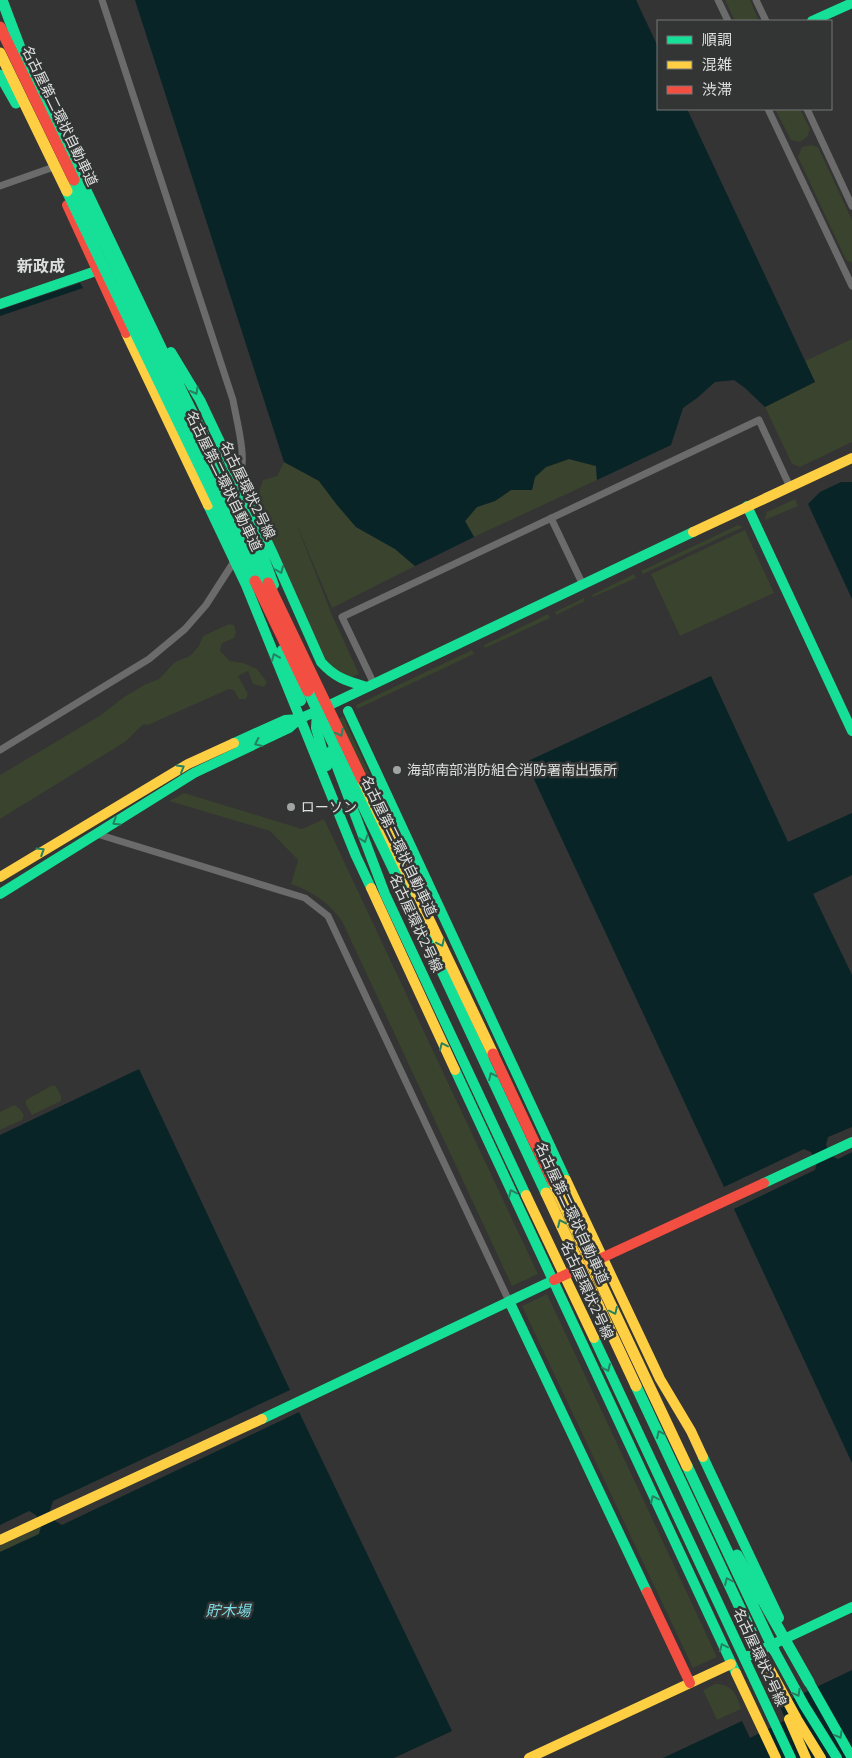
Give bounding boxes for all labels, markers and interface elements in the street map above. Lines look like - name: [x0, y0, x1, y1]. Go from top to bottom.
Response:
- legend: [657, 20, 832, 110]
- text: 順調: [702, 30, 732, 49]
- street label: 名古屋第二環状自動車道: [18, 43, 102, 189]
- text: 混雑: [702, 55, 732, 74]
- text: 渋滞: [702, 80, 732, 99]
- district label: 新政成: [17, 256, 65, 276]
- one-way arrow: [189, 386, 199, 395]
- street label: 名古屋第二環状自動車道: [182, 408, 266, 554]
- street label: 名古屋環状2号線: [217, 438, 279, 542]
- one-way arrow: [274, 565, 285, 574]
- one-way arrow: [271, 653, 281, 662]
- one-way arrow: [334, 728, 344, 737]
- one-way arrow: [254, 737, 263, 747]
- place label: 海部南部消防組合消防署南出張所: [407, 761, 617, 779]
- one-way arrow: [176, 764, 185, 774]
- marker: 海部南部消防組合消防署南出張所: [391, 764, 403, 776]
- street label: 名古屋第二環状自動車道: [357, 773, 441, 919]
- place label: ローソン: [301, 798, 357, 816]
- marker: ローソン: [285, 801, 297, 813]
- one-way arrow: [113, 816, 122, 825]
- one-way arrow: [358, 834, 368, 843]
- one-way arrow: [36, 848, 45, 858]
- street label: 名古屋環状2号線: [385, 871, 447, 975]
- one-way arrow: [435, 938, 445, 947]
- one-way arrow: [439, 1042, 450, 1051]
- one-way arrow: [487, 1072, 498, 1081]
- street label: 名古屋第二環状自動車道: [531, 1139, 613, 1287]
- one-way arrow: [507, 1189, 518, 1198]
- one-way arrow: [557, 1219, 567, 1228]
- street label: 名古屋環状2号線: [556, 1238, 618, 1342]
- one-way arrow: [608, 1306, 619, 1315]
- one-way arrow: [601, 1363, 612, 1372]
- one-way arrow: [656, 1430, 666, 1439]
- one-way arrow: [650, 1495, 660, 1504]
- one-way arrow: [724, 1577, 734, 1586]
- water label: 貯木場: [205, 1601, 252, 1620]
- street label: 名古屋環状2号線: [729, 1605, 791, 1709]
- one-way arrow: [719, 1643, 729, 1652]
- one-way arrow: [791, 1688, 801, 1697]
- one-way arrow: [833, 1730, 843, 1739]

